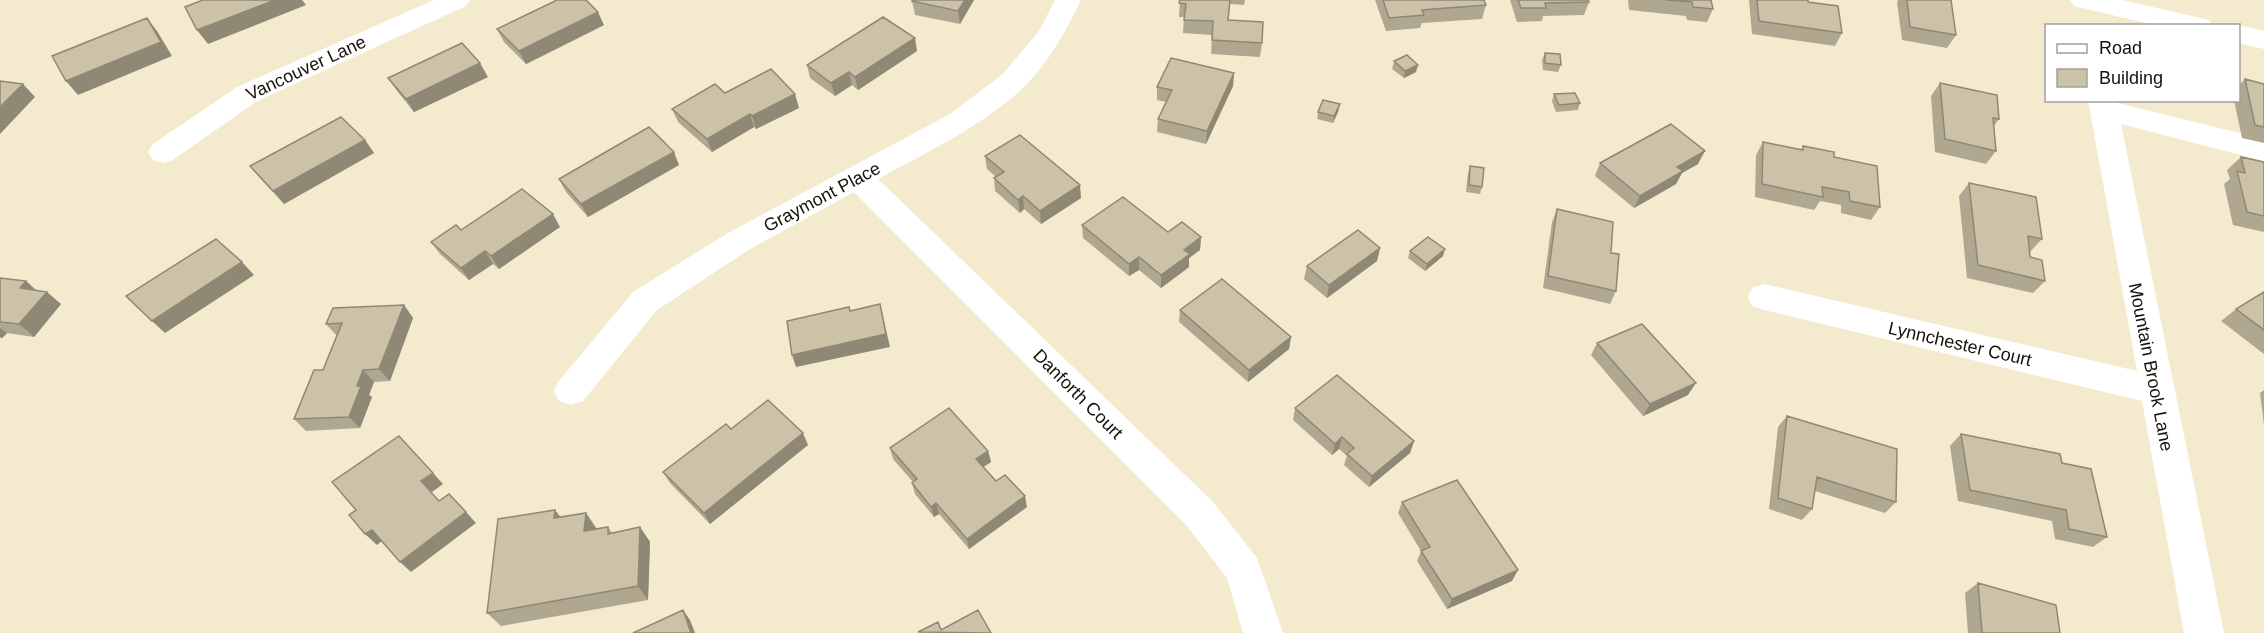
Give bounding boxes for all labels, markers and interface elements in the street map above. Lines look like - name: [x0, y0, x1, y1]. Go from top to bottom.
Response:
- legend: [2045, 24, 2240, 102]
- street label: Vancouver Lane: [243, 32, 369, 104]
- text: Road: [2099, 38, 2142, 58]
- text: Building: [2099, 68, 2163, 88]
- street label: Graymont Place: [760, 158, 884, 236]
- street label: Mountain Brook Lane: [2125, 281, 2177, 453]
- street label: Lynnchester Court: [1886, 318, 2034, 370]
- street label: Danforth Court: [1029, 345, 1127, 443]

